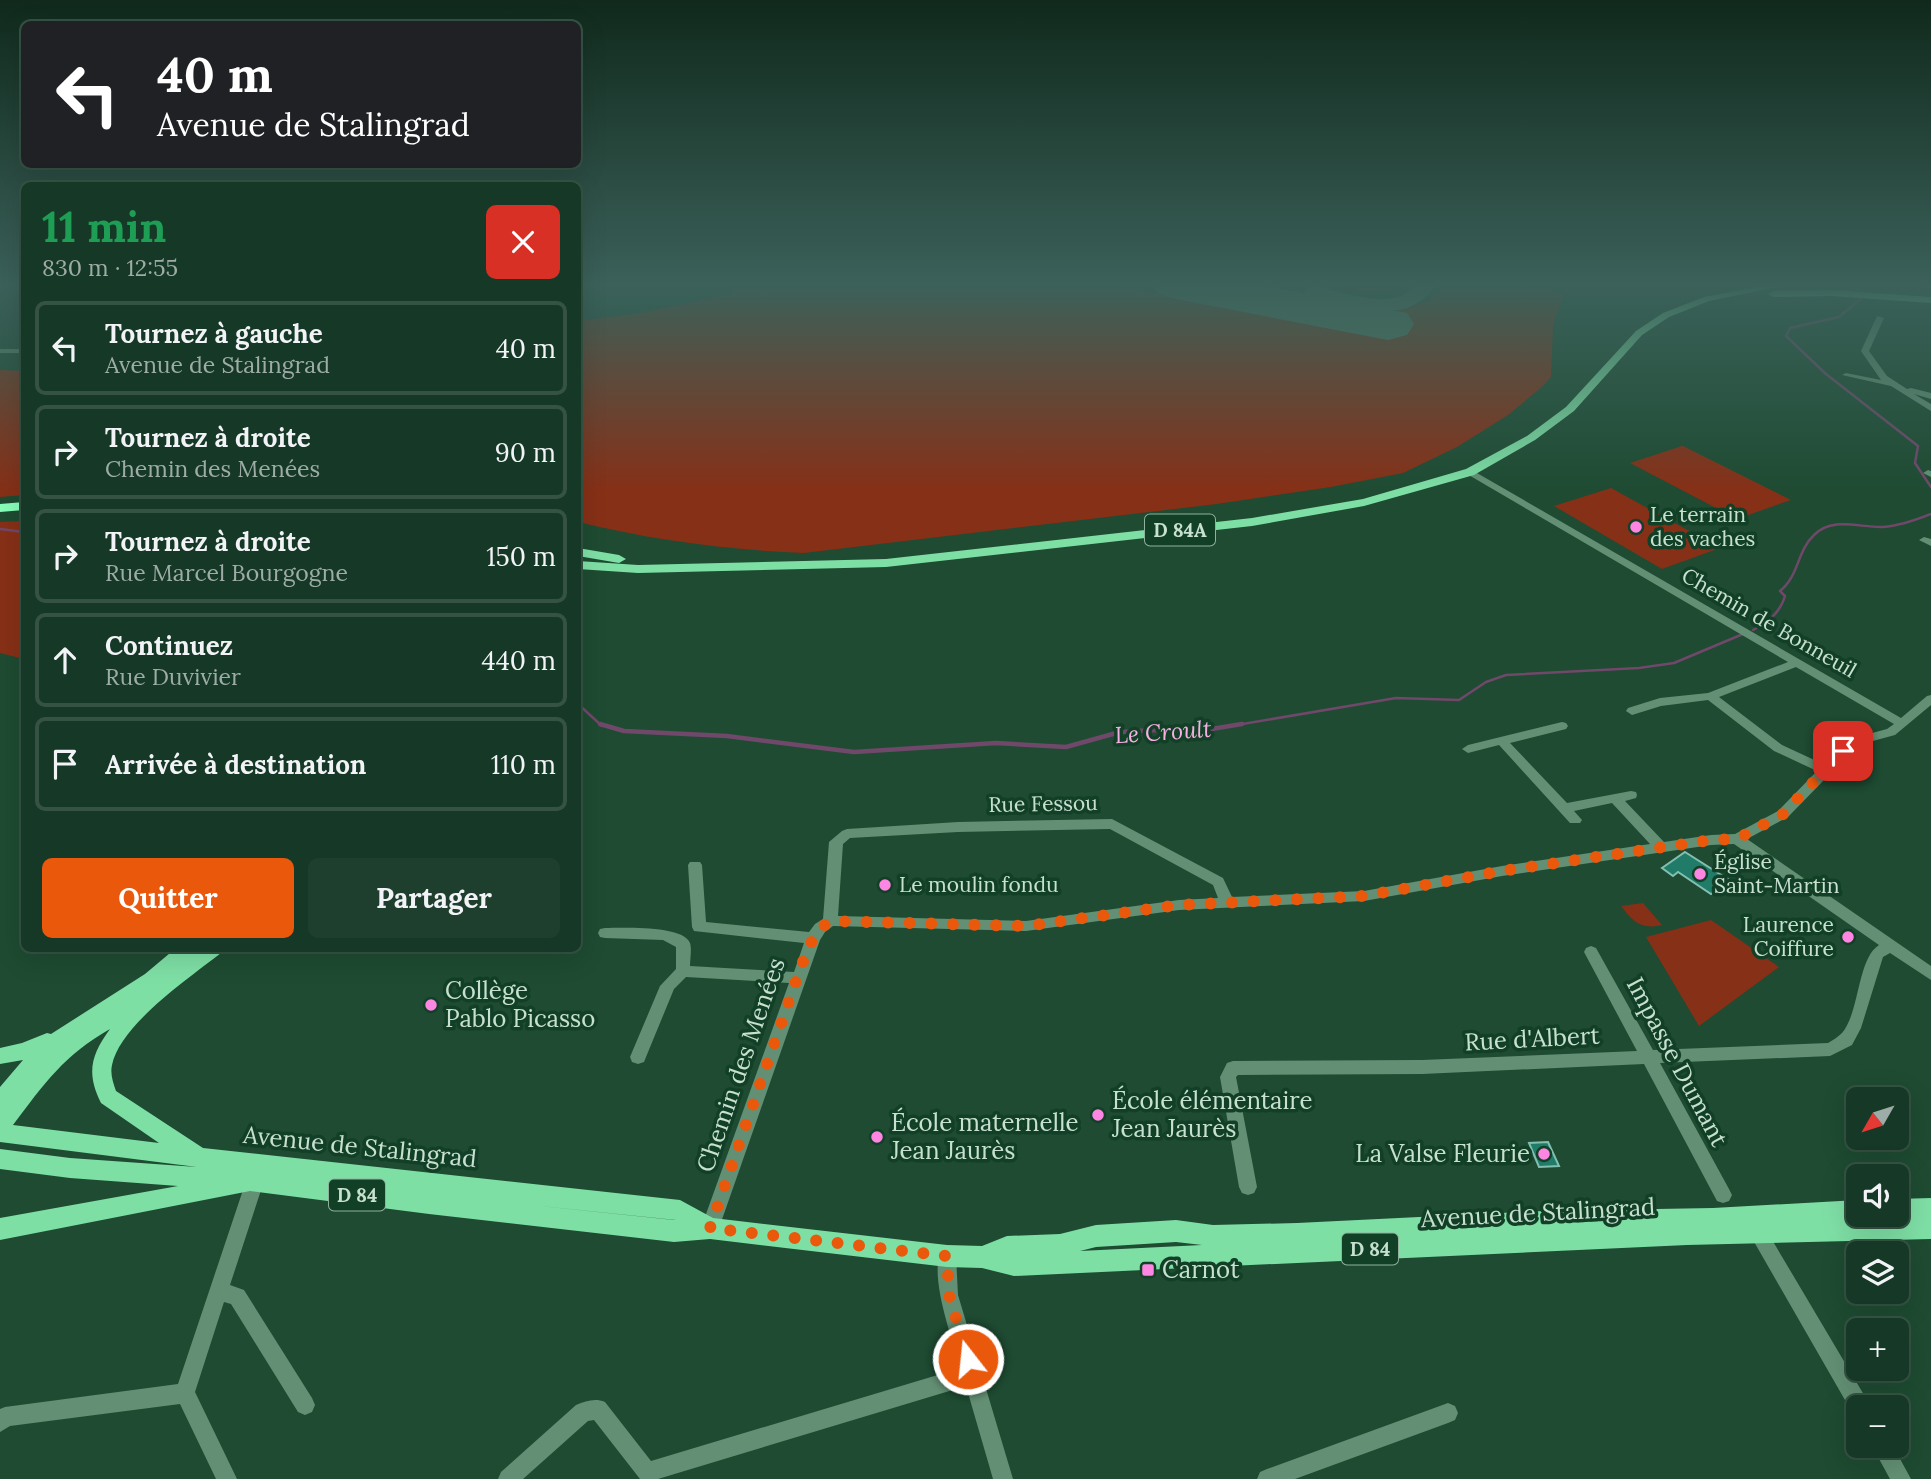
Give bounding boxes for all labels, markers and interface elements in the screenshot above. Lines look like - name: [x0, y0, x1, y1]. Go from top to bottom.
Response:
- text: 40 m: [157, 43, 273, 105]
- icon: left: [42, 49, 133, 140]
- text: Avenue de Stalingrad: [157, 104, 470, 145]
- text: 11 min: [42, 200, 166, 254]
- button: close: [486, 205, 560, 279]
- text: 830 m · 12:55: [42, 253, 178, 282]
- text: Tournez à gauche: [105, 317, 323, 350]
- icon: left: [46, 329, 84, 367]
- text: 40 m: [496, 332, 556, 365]
- text: Avenue de Stalingrad: [105, 350, 330, 379]
- text: Tournez à droite: [105, 421, 311, 454]
- icon: right: [46, 433, 84, 471]
- text: 90 m: [495, 436, 556, 469]
- text: Chemin des Menées: [105, 454, 320, 483]
- place label: Le terrain des vaches: [1650, 501, 1755, 552]
- road number: D 84A: [1145, 514, 1215, 545]
- marker: Le terrain des vaches: [1628, 519, 1644, 535]
- text: Tournez à droite: [105, 525, 311, 558]
- icon: right: [46, 537, 84, 575]
- text: 150 m: [486, 540, 556, 573]
- text: Rue Marcel Bourgogne: [105, 558, 348, 587]
- street label: Chemin de Bonneuil: [1677, 562, 1861, 684]
- text: Continuez: [105, 629, 233, 662]
- icon: ahead: [46, 641, 84, 679]
- text: 440 m: [482, 644, 556, 677]
- text: Rue Duvivier: [105, 662, 241, 691]
- water label: Le Croult: [1114, 714, 1213, 749]
- pin: [1813, 721, 1873, 781]
- icon: arrive: [1824, 732, 1862, 770]
- icon: arrive: [46, 745, 84, 783]
- text: Arrivée à destination: [105, 748, 366, 781]
- text: 110 m: [491, 748, 556, 781]
- street label: Rue Fessou: [988, 789, 1098, 818]
- place label: Église Saint-Martin: [1714, 848, 1840, 899]
- button: Quitter: [42, 858, 294, 938]
- button: Partager: [308, 858, 560, 938]
- marker: Église Saint-Martin: [1692, 866, 1708, 882]
- place label: Le moulin fondu: [899, 871, 1059, 898]
- marker: Le moulin fondu: [877, 877, 893, 893]
- place label: Laurence Coiffure: [1743, 911, 1834, 962]
- marker: Laurence Coiffure: [1840, 929, 1856, 945]
- street label: Chemin des Menées: [689, 954, 792, 1176]
- street label: Impasse Dumant: [1620, 972, 1735, 1152]
- place label: Collège Pablo Picasso: [445, 975, 595, 1034]
- marker: Collège Pablo Picasso: [423, 997, 439, 1013]
- street label: Rue d'Albert: [1464, 1019, 1601, 1058]
- place label: École élémentaire Jean Jaurès: [1111, 1085, 1312, 1144]
- north arrow: [1846, 1087, 1909, 1150]
- map controls: [1846, 1087, 1909, 1458]
- place label: École maternelle Jean Jaurès: [890, 1107, 1078, 1166]
- marker: École élémentaire Jean Jaurès: [1090, 1107, 1106, 1123]
- street label: Avenue de Stalingrad: [241, 1119, 478, 1174]
- marker: École maternelle Jean Jaurès: [869, 1129, 885, 1145]
- place label: La Valse Fleurie: [1355, 1138, 1530, 1169]
- marker: La Valse Fleurie: [1536, 1146, 1552, 1162]
- button: sound: [1846, 1164, 1909, 1227]
- road number: D 84: [329, 1180, 385, 1210]
- street label: Avenue de Stalingrad: [1419, 1191, 1656, 1234]
- road number: D 84: [1342, 1233, 1398, 1264]
- button: layers: [1846, 1241, 1909, 1304]
- place label: Carnot: [1162, 1254, 1240, 1285]
- marker: Carnot: [1140, 1262, 1156, 1278]
- button: +: [1846, 1318, 1909, 1381]
- position arrow: [931, 1322, 1005, 1396]
- button: −: [1846, 1395, 1909, 1458]

